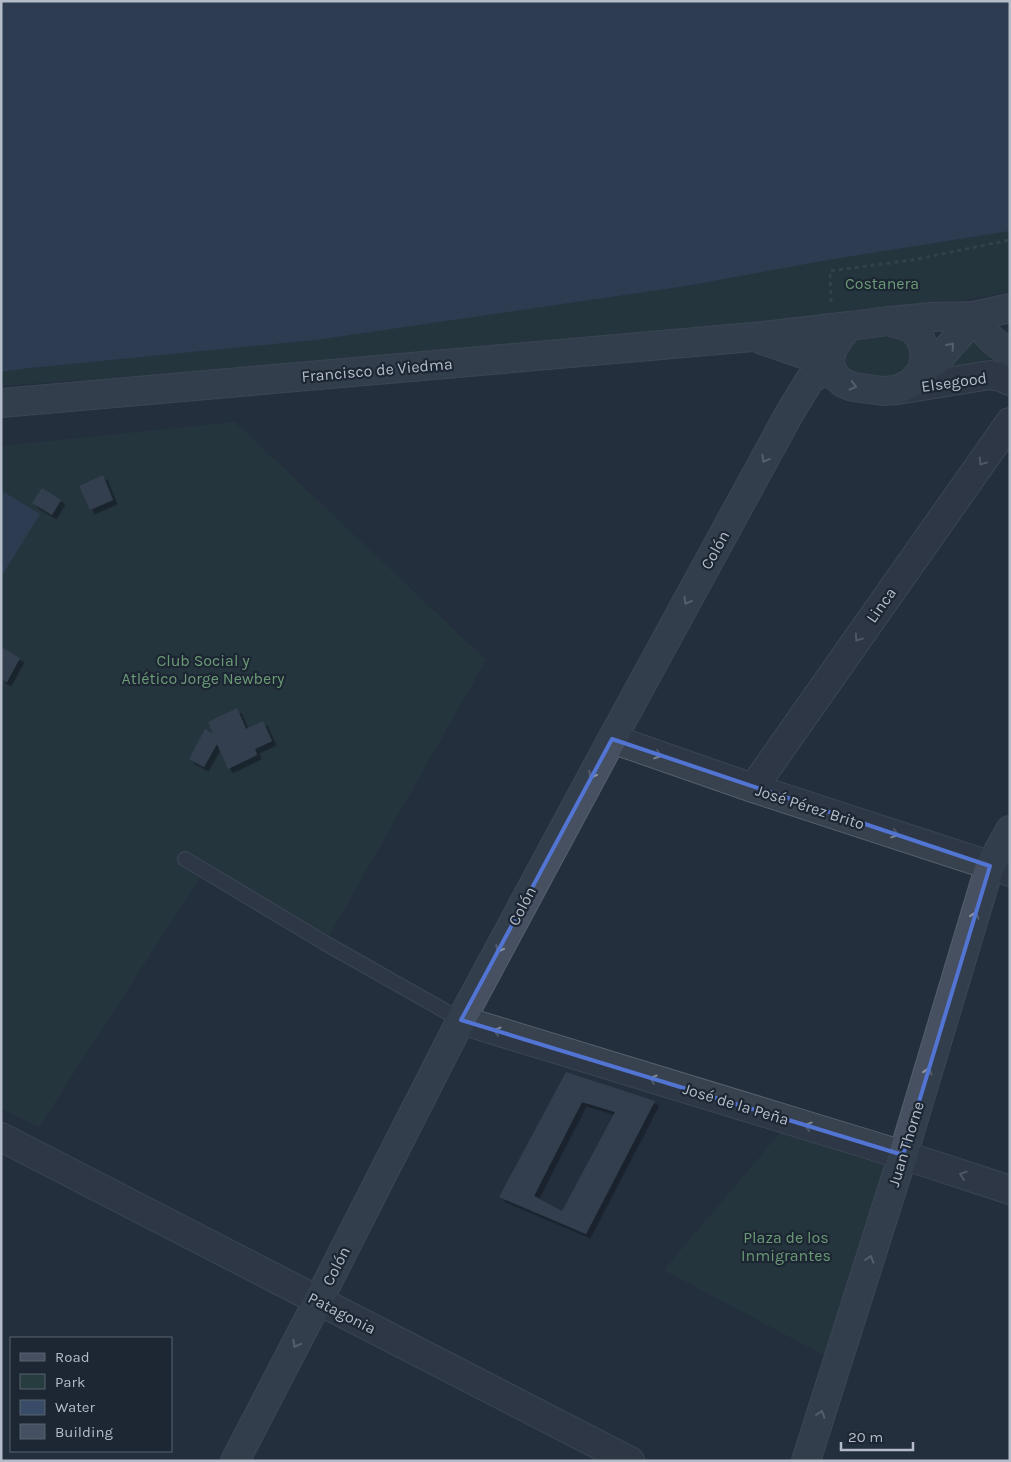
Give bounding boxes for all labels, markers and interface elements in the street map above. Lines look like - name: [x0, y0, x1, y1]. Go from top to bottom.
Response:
- park label: Costanera: [845, 274, 919, 293]
- one-way arrow: [945, 343, 954, 352]
- street label: Francisco de Viedma: [301, 354, 453, 386]
- street label: Elsegood: [920, 368, 988, 396]
- one-way arrow: [848, 380, 856, 390]
- one-way arrow: [761, 453, 771, 462]
- one-way arrow: [979, 456, 988, 465]
- street label: Colón: [697, 527, 733, 573]
- street label: Linca: [862, 584, 900, 626]
- one-way arrow: [683, 596, 693, 605]
- one-way arrow: [855, 632, 864, 641]
- park label: Club Social y Atlético Jorge Newbery: [122, 651, 285, 688]
- one-way arrow: [653, 749, 661, 759]
- one-way arrow: [589, 769, 599, 778]
- street label: José Pérez Brito: [753, 780, 867, 834]
- one-way arrow: [890, 829, 898, 839]
- street label: Colón: [504, 883, 540, 929]
- one-way arrow: [969, 911, 979, 920]
- one-way arrow: [495, 943, 505, 952]
- one-way arrow: [494, 1027, 502, 1037]
- one-way arrow: [923, 1067, 933, 1075]
- one-way arrow: [649, 1075, 657, 1085]
- street label: José de la Peña: [681, 1079, 791, 1129]
- street label: Juan Thorne: [884, 1099, 928, 1189]
- one-way arrow: [805, 1122, 813, 1132]
- one-way arrow: [960, 1170, 968, 1180]
- park label: Plaza de los Inmigrantes: [741, 1228, 831, 1265]
- street label: Colón: [318, 1243, 354, 1289]
- one-way arrow: [864, 1256, 874, 1264]
- street label: Patagonia: [305, 1288, 379, 1338]
- legend: [10, 1337, 172, 1452]
- one-way arrow: [292, 1339, 302, 1348]
- text: Road: [55, 1348, 90, 1366]
- text: Park: [55, 1373, 85, 1391]
- text: Water: [55, 1398, 96, 1416]
- one-way arrow: [815, 1411, 825, 1419]
- scale bar: [841, 1420, 914, 1452]
- text: Building: [55, 1423, 113, 1441]
- text: 20 m: [848, 1428, 883, 1446]

